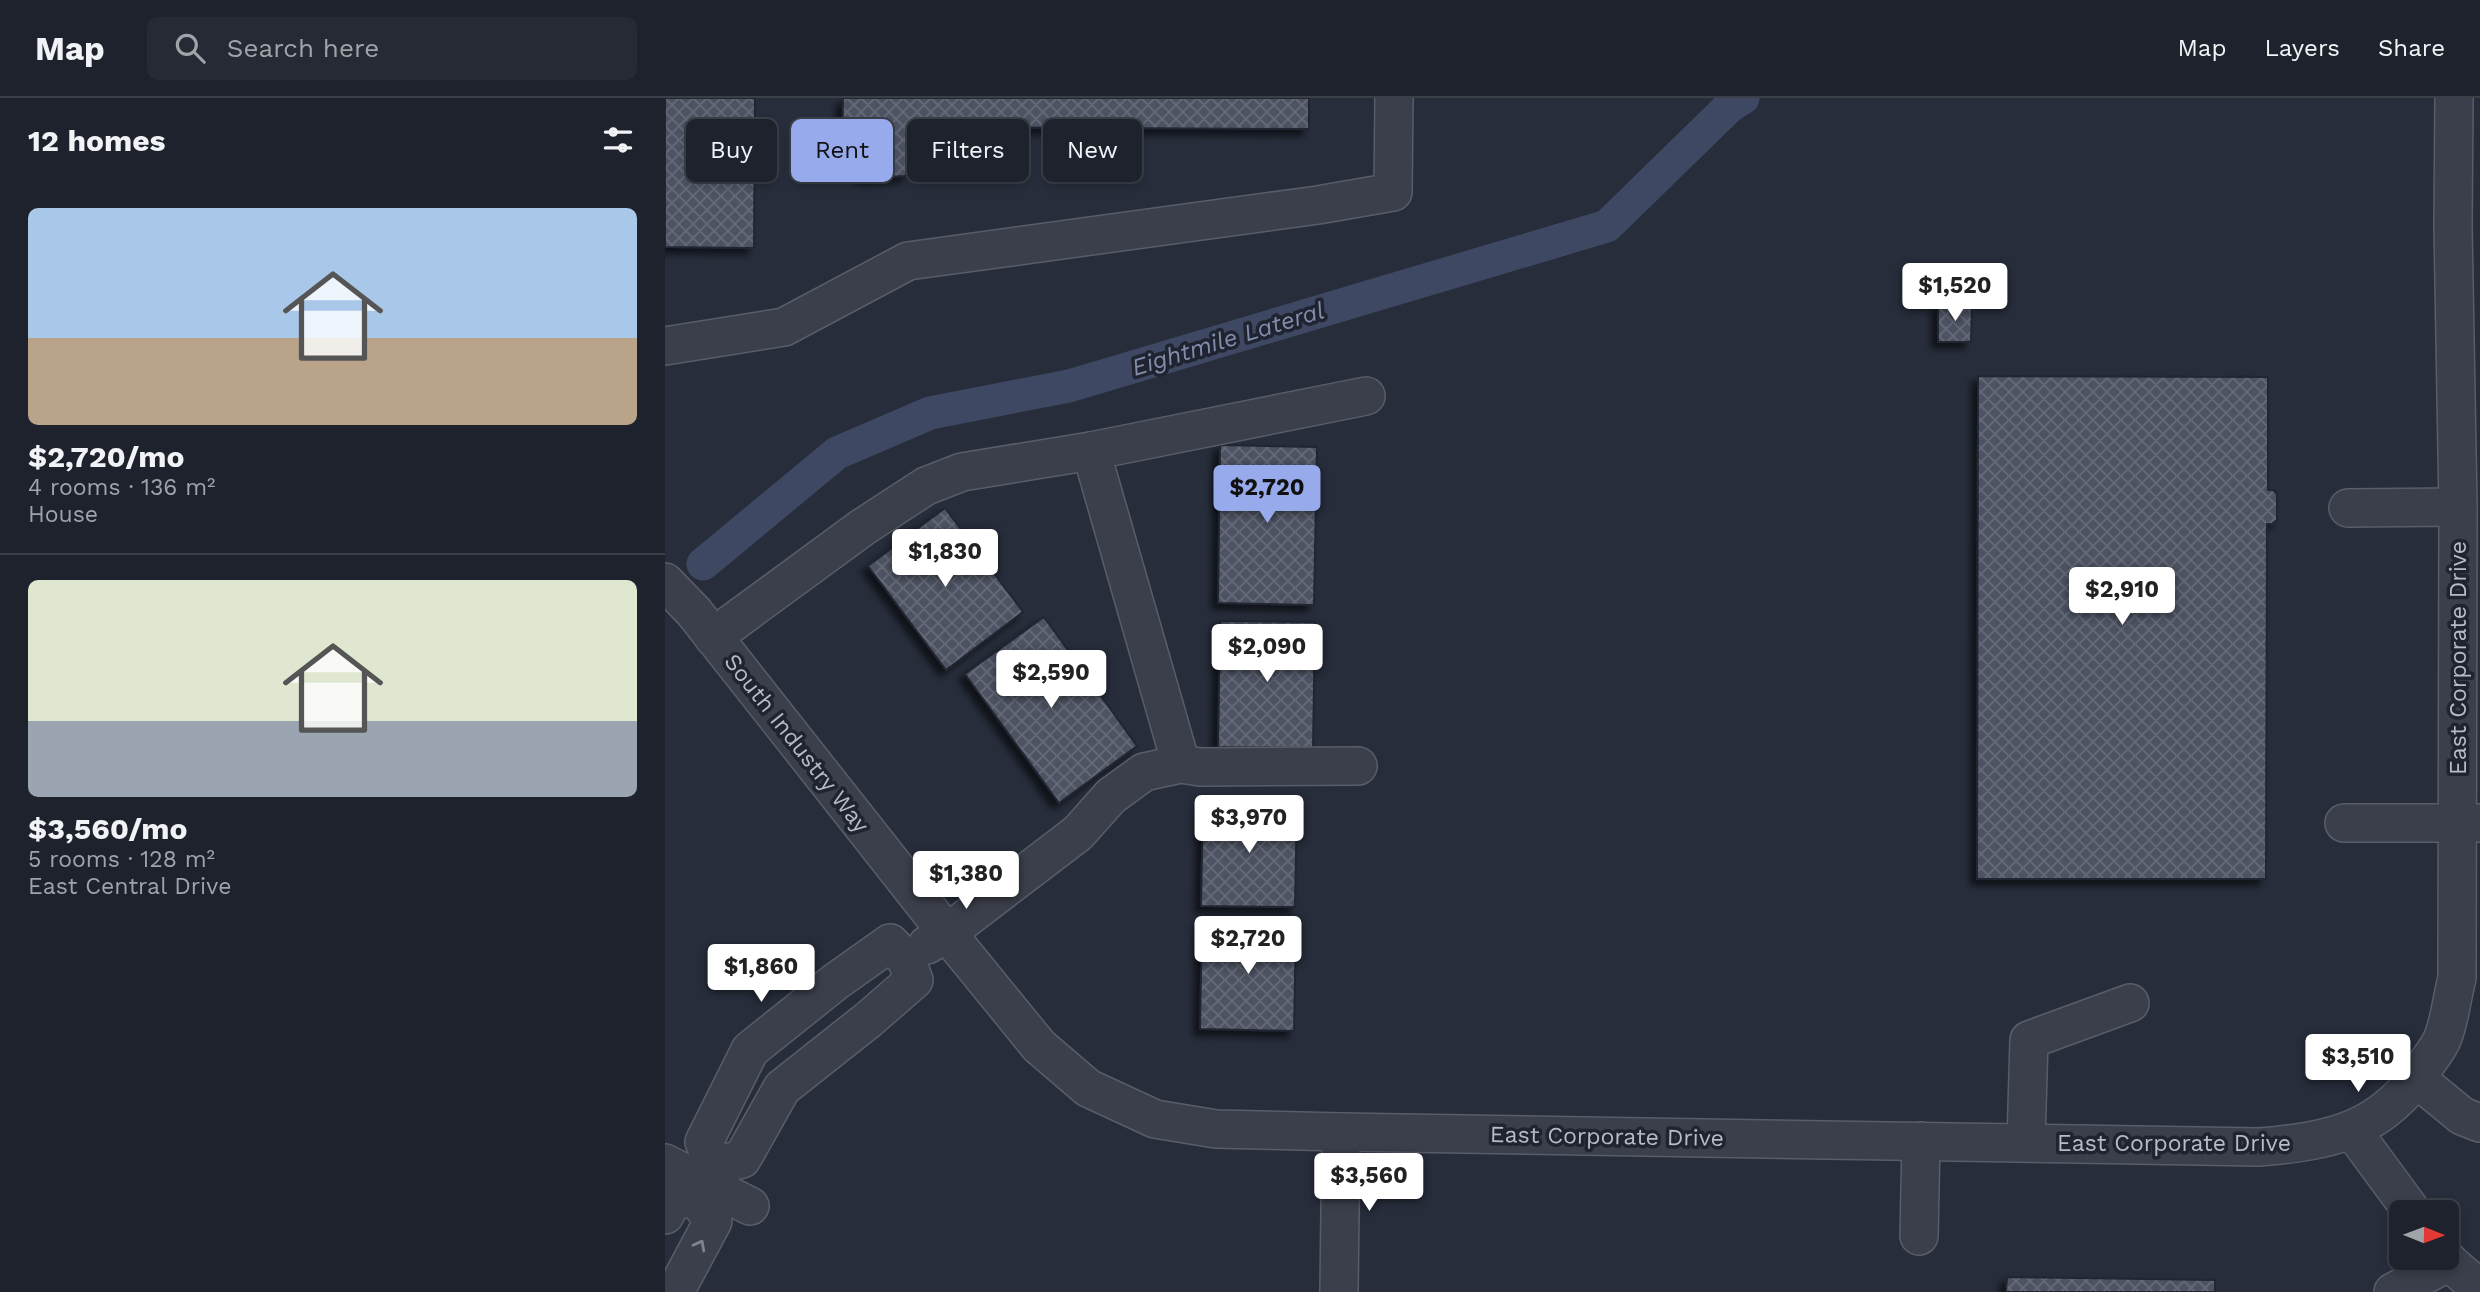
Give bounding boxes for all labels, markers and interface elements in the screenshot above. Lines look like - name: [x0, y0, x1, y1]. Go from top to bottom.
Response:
- search box: [147, 17, 637, 80]
- text: Map: [35, 29, 105, 68]
- icon: search: [171, 29, 209, 67]
- text: Search here: [227, 33, 379, 63]
- text: Map: [2178, 34, 2226, 62]
- text: Layers: [2264, 34, 2340, 62]
- text: Share: [2378, 34, 2445, 62]
- chip: Buy: [686, 119, 777, 182]
- chip: Rent: [791, 119, 893, 182]
- chip: Filters: [907, 119, 1029, 182]
- chip: New: [1043, 119, 1142, 182]
- icon: filters: [599, 121, 637, 159]
- text: 12 homes: [28, 123, 166, 158]
- icon: home: [270, 253, 396, 379]
- pin: $1,520: [1898, 264, 2012, 323]
- text: $1,520: [1918, 272, 1992, 299]
- water label: Eightmile Lateral: [1128, 296, 1328, 382]
- text: $2,720/mo: [28, 439, 184, 474]
- pin: $2,720: [1210, 466, 1324, 525]
- text: 4 rooms · 136 m²: [28, 474, 216, 501]
- text: $2,720: [1229, 474, 1305, 501]
- text: House: [28, 501, 98, 528]
- pin: $1,830: [888, 530, 1002, 589]
- text: $1,830: [908, 538, 982, 565]
- street label: East Corporate Drive: [2445, 541, 2472, 775]
- pin: $2,910: [2065, 568, 2179, 627]
- text: $2,910: [2085, 576, 2159, 603]
- pin: $2,090: [1210, 624, 1324, 684]
- icon: home: [270, 625, 396, 751]
- text: $2,090: [1228, 633, 1306, 660]
- street label: South Industry Way: [719, 649, 875, 838]
- pin: $2,590: [994, 650, 1108, 710]
- text: $2,590: [1012, 659, 1090, 686]
- pin: $3,970: [1192, 796, 1306, 855]
- text: $3,970: [1211, 804, 1287, 831]
- text: $3,560/mo: [28, 811, 188, 846]
- text: 5 rooms · 128 m²: [28, 846, 215, 873]
- pin: $1,380: [909, 852, 1023, 911]
- text: $1,380: [929, 860, 1003, 887]
- text: East Central Drive: [28, 873, 231, 900]
- pin: $2,720: [1191, 916, 1305, 976]
- text: $2,720: [1210, 925, 1286, 952]
- pin: $1,860: [704, 944, 818, 1004]
- text: $1,860: [724, 953, 798, 980]
- pin: $3,510: [2301, 1034, 2415, 1094]
- text: $3,510: [2321, 1043, 2395, 1070]
- street label: East Corporate Drive: [1490, 1121, 1724, 1152]
- street label: East Corporate Drive: [2057, 1130, 2291, 1157]
- pin: $3,560: [1312, 1154, 1426, 1213]
- text: $3,560: [1330, 1162, 1408, 1189]
- north arrow: [2389, 1200, 2459, 1270]
- map controls: [2389, 1200, 2459, 1270]
- one-way arrow: [692, 1239, 705, 1252]

